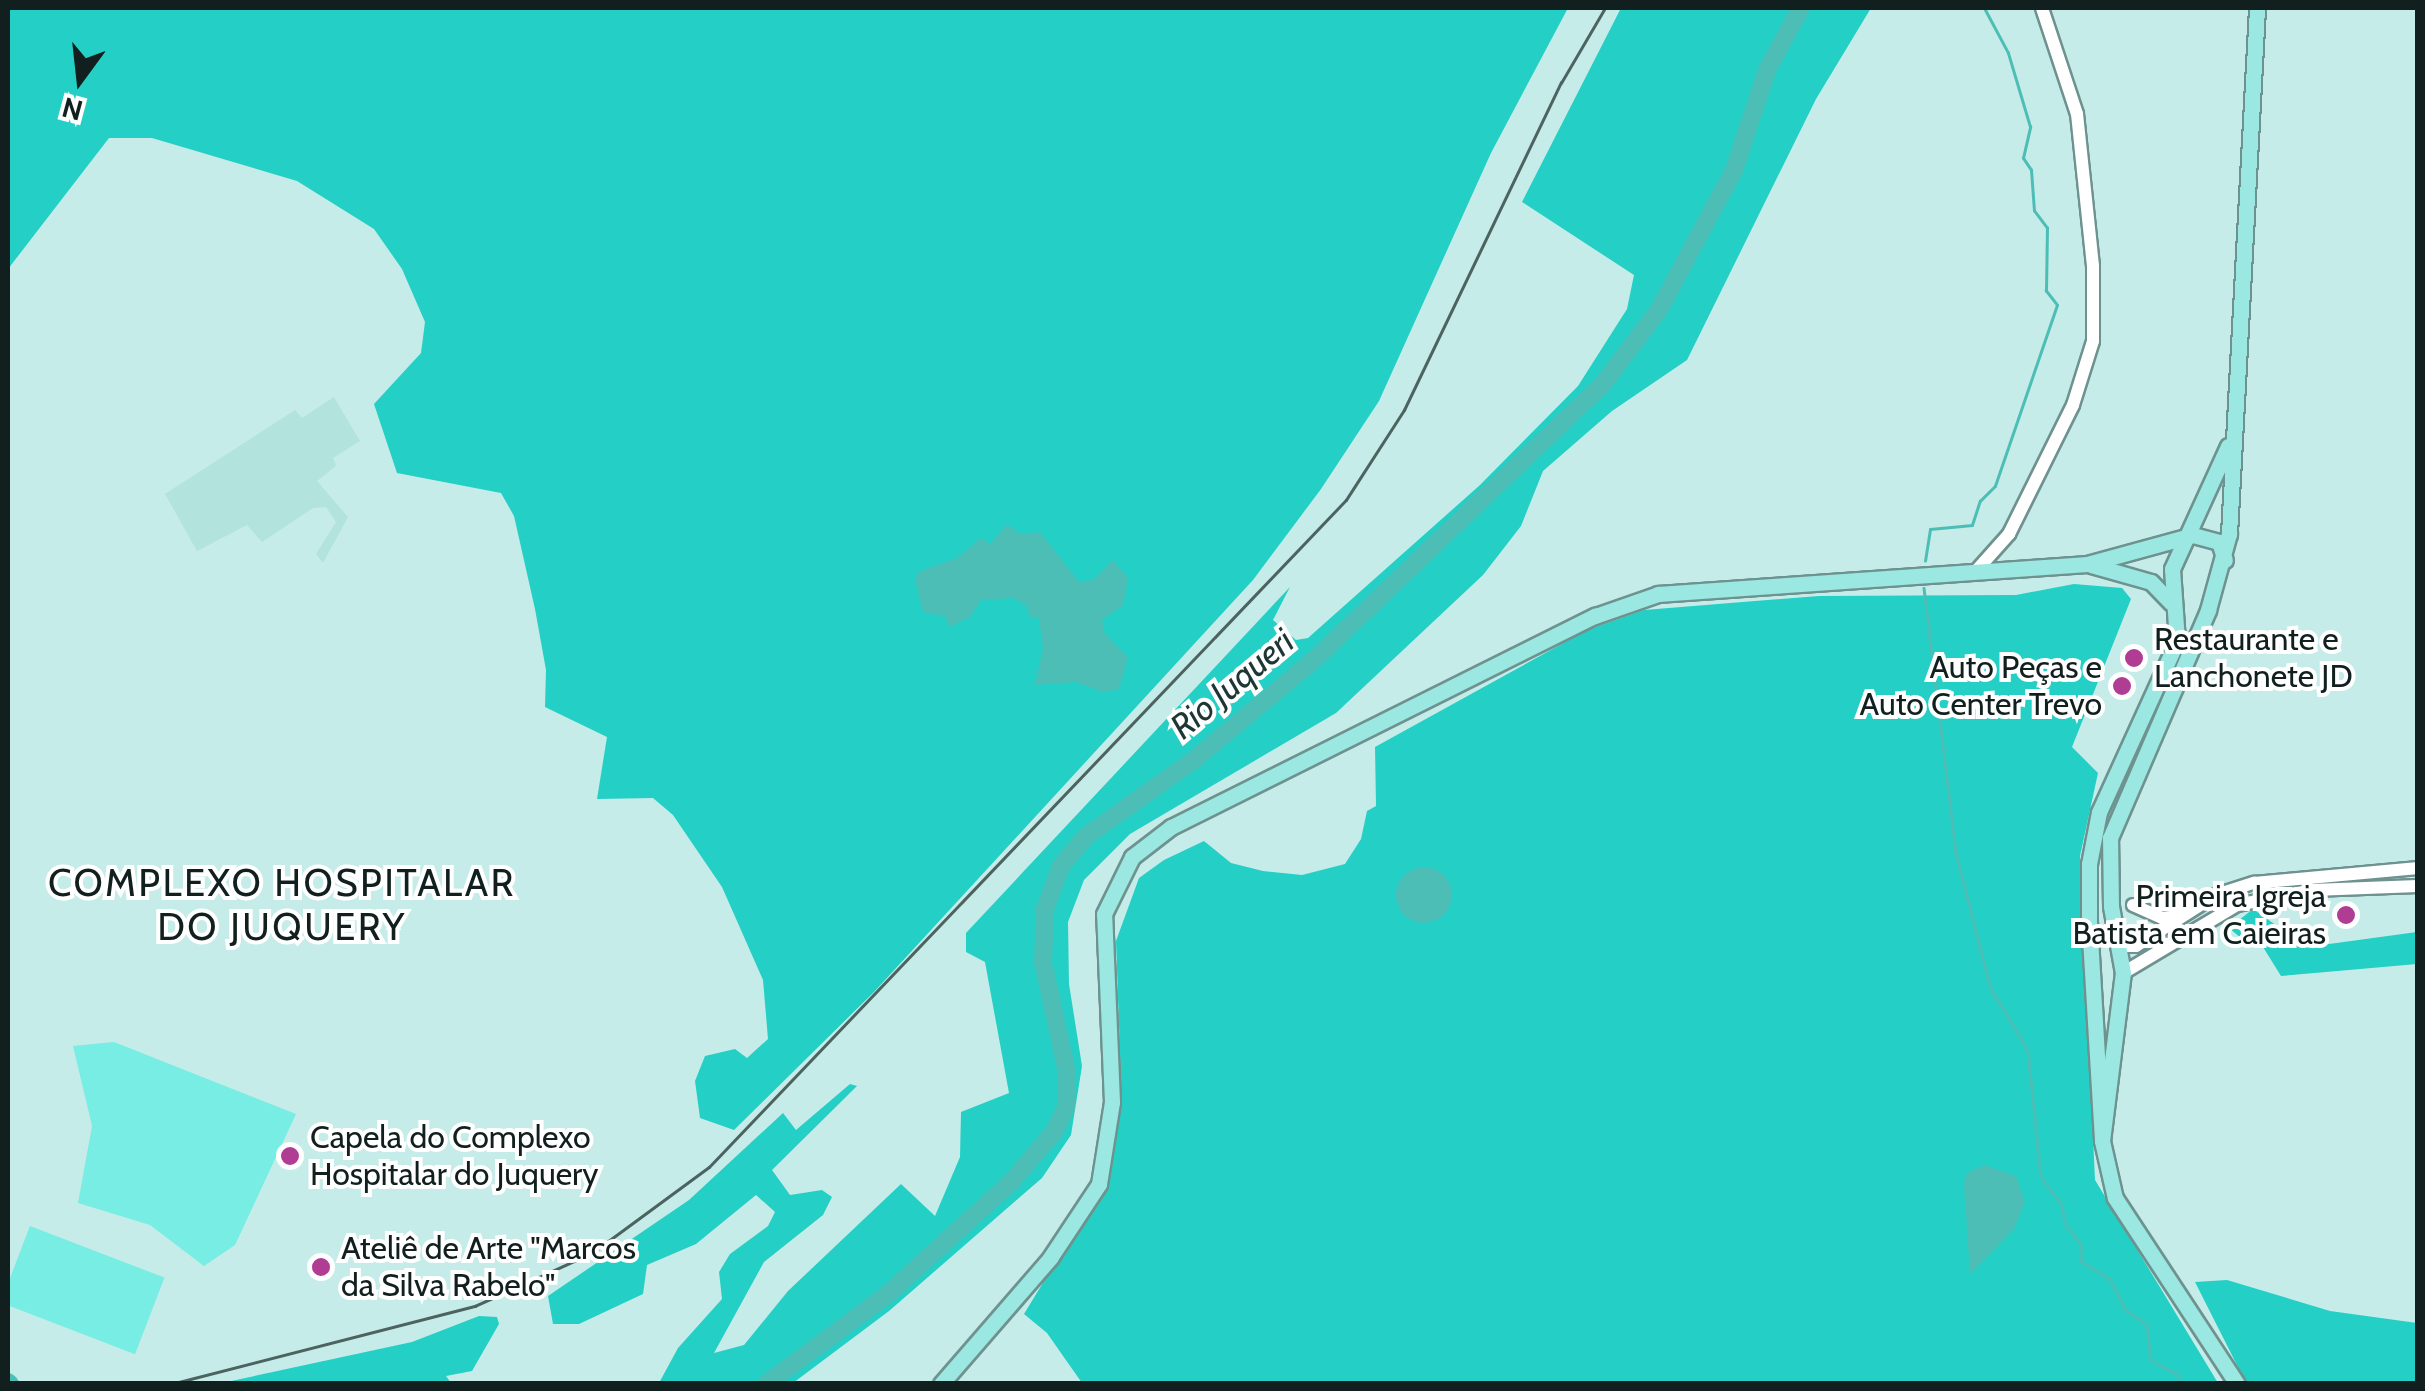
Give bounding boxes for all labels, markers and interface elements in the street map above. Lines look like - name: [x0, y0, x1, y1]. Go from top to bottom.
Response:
- north arrow: [30, 30, 130, 130]
- text: N: [58, 90, 86, 128]
- water label: Rio Juqueri: [1162, 620, 1302, 748]
- place label: Restaurante e Lanchonete JD: [2154, 621, 2353, 696]
- marker: Restaurante e Lanchonete JD: [2123, 647, 2145, 669]
- place label: Auto Peças e Auto Center Trevo: [1860, 649, 2102, 724]
- marker: Auto Peças e Auto Center Trevo: [2111, 675, 2133, 697]
- district label: COMPLEXO HOSPITALAR DO JUQUERY: [48, 860, 516, 949]
- place label: Primeira Igreja Batista em Caieiras: [2073, 878, 2326, 953]
- marker: Primeira Igreja Batista em Caieiras: [2335, 904, 2357, 926]
- place label: Capela do Complexo Hospitalar do Juquery: [310, 1119, 598, 1194]
- marker: Capela do Complexo Hospitalar do Juquery: [279, 1145, 301, 1167]
- place label: Ateliê de Arte "Marcos da Silva Rabelo": [341, 1230, 636, 1305]
- marker: Ateliê de Arte "Marcos da Silva Rabelo": [310, 1256, 332, 1278]

